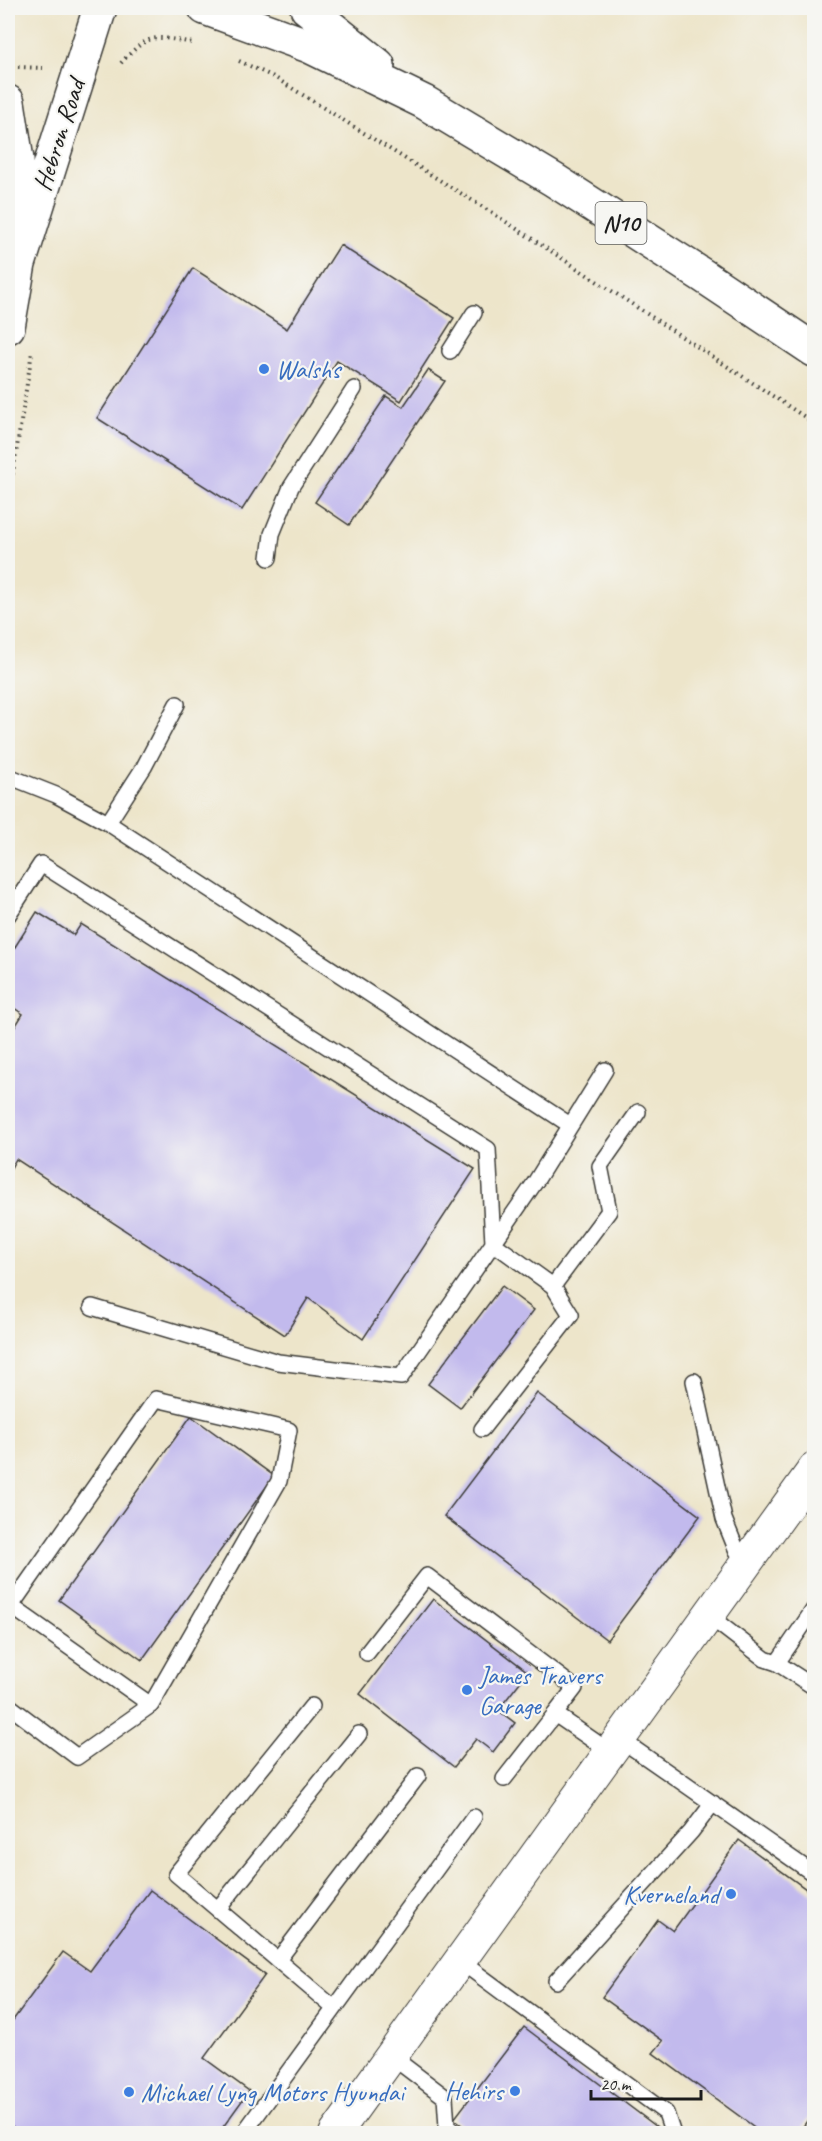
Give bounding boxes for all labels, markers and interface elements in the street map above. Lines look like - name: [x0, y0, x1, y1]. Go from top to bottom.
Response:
- street label: Hebron Road: [25, 71, 94, 195]
- road number: N10: [596, 202, 646, 244]
- place label: Walshs: [276, 353, 342, 386]
- marker: Walshs: [257, 362, 271, 376]
- place label: James Travers Garage: [477, 1659, 604, 1722]
- marker: James Travers Garage: [460, 1683, 474, 1697]
- place label: Kverneland: [623, 1878, 723, 1911]
- marker: Kverneland: [724, 1887, 738, 1901]
- scale bar: [591, 2063, 700, 2101]
- text: 20 m: [600, 2073, 633, 2095]
- place label: Hehirs: [445, 2075, 505, 2108]
- place label: Michael Lyng Motors Hyundai: [141, 2076, 407, 2109]
- marker: Hehirs: [508, 2084, 522, 2098]
- marker: Michael Lyng Motors Hyundai: [122, 2085, 136, 2099]

